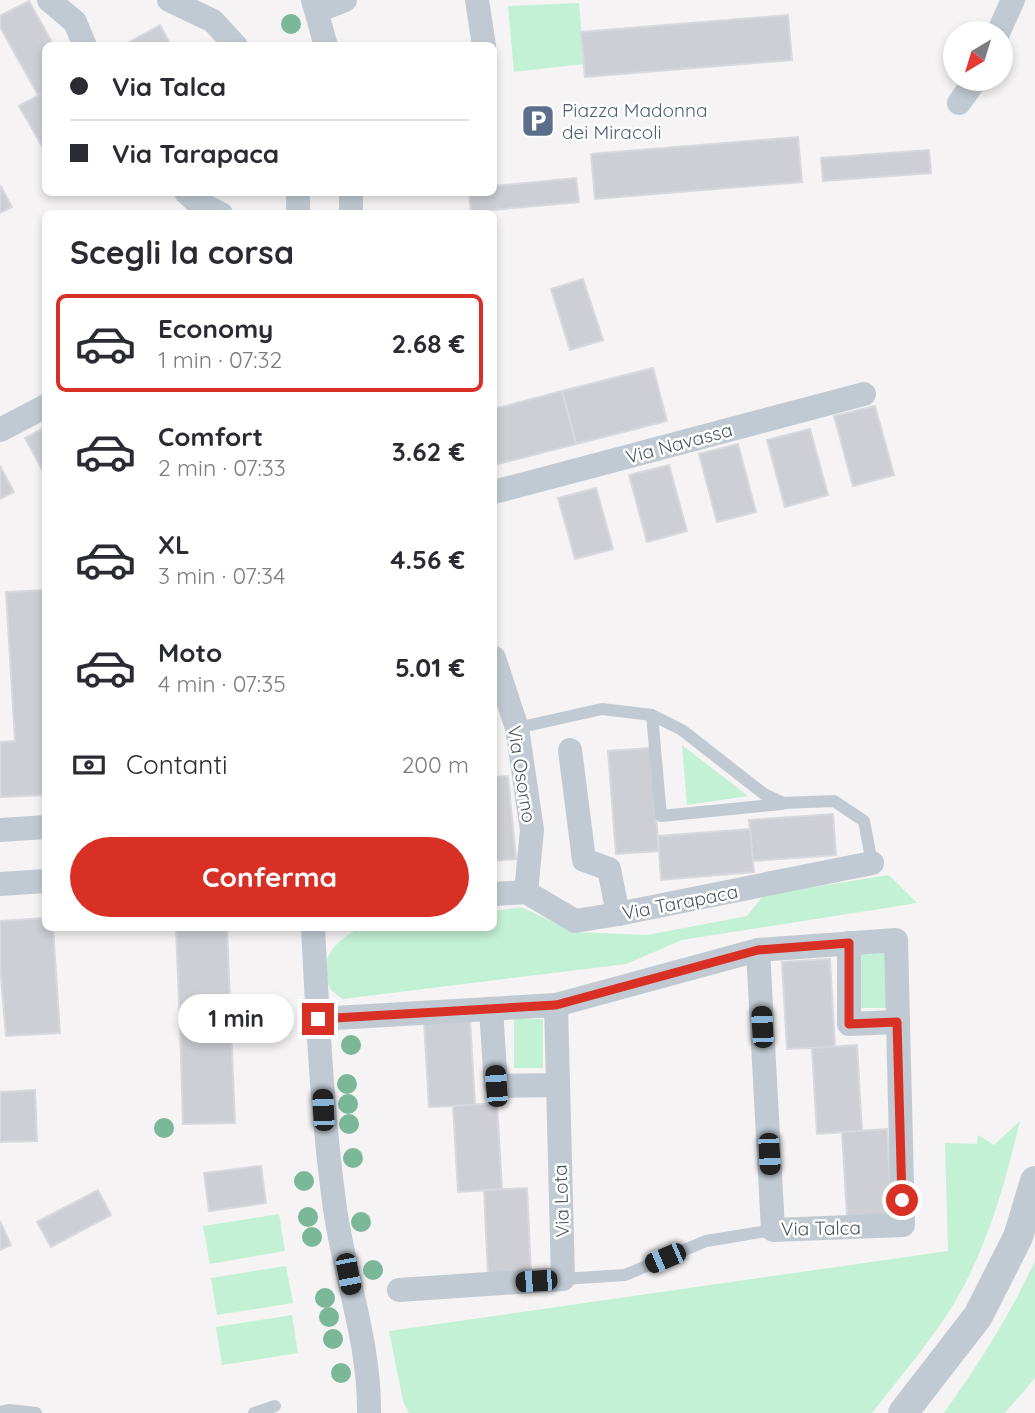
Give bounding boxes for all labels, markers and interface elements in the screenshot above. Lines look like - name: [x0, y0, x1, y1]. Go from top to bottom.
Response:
- north arrow: [943, 21, 1013, 91]
- map controls: [943, 21, 1013, 91]
- text: Via Talca: [112, 70, 226, 103]
- place label: Piazza Madonna dei Miracoli: [562, 98, 708, 144]
- parking icon: Piazza Madonna dei Miracoli: [519, 102, 557, 140]
- text: Via Tarapaca: [112, 137, 279, 170]
- text: Scegli la corsa: [70, 232, 294, 272]
- icon: car: [74, 312, 137, 375]
- text: Economy: [158, 312, 273, 345]
- text: 2.68 €: [392, 327, 465, 360]
- text: 1 min · 07:32: [158, 345, 282, 374]
- street label: Via Navassa: [623, 417, 735, 469]
- icon: car: [74, 420, 137, 483]
- text: Comfort: [158, 420, 263, 453]
- text: 3.62 €: [392, 435, 465, 468]
- text: 2 min · 07:33: [158, 453, 286, 482]
- icon: car: [74, 528, 137, 591]
- text: XL: [158, 528, 190, 561]
- text: 4.56 €: [390, 543, 465, 576]
- text: 3 min · 07:34: [158, 561, 285, 590]
- icon: car: [74, 636, 137, 699]
- text: Moto: [158, 636, 222, 669]
- text: 5.01 €: [395, 651, 465, 684]
- text: 4 min · 07:35: [158, 669, 286, 698]
- street label: Via Osorno: [502, 724, 542, 824]
- icon: cash: [70, 746, 108, 784]
- text: Contanti: [126, 748, 228, 781]
- text: 200 m: [402, 750, 469, 779]
- button: Conferma: [70, 837, 469, 917]
- street label: Via Tarapaca: [620, 879, 740, 925]
- callout: 1 min: [178, 995, 294, 1044]
- route end: [302, 1003, 334, 1035]
- text: 1 min: [208, 1004, 264, 1033]
- car: [751, 1005, 774, 1049]
- car: [485, 1064, 508, 1108]
- car: [312, 1088, 335, 1132]
- car: [758, 1132, 781, 1176]
- street label: Via Lota: [548, 1164, 574, 1238]
- route start: [886, 1184, 918, 1216]
- street label: Via Talca: [781, 1215, 861, 1241]
- car: [642, 1240, 689, 1276]
- car: [334, 1251, 363, 1297]
- car: [515, 1269, 558, 1293]

